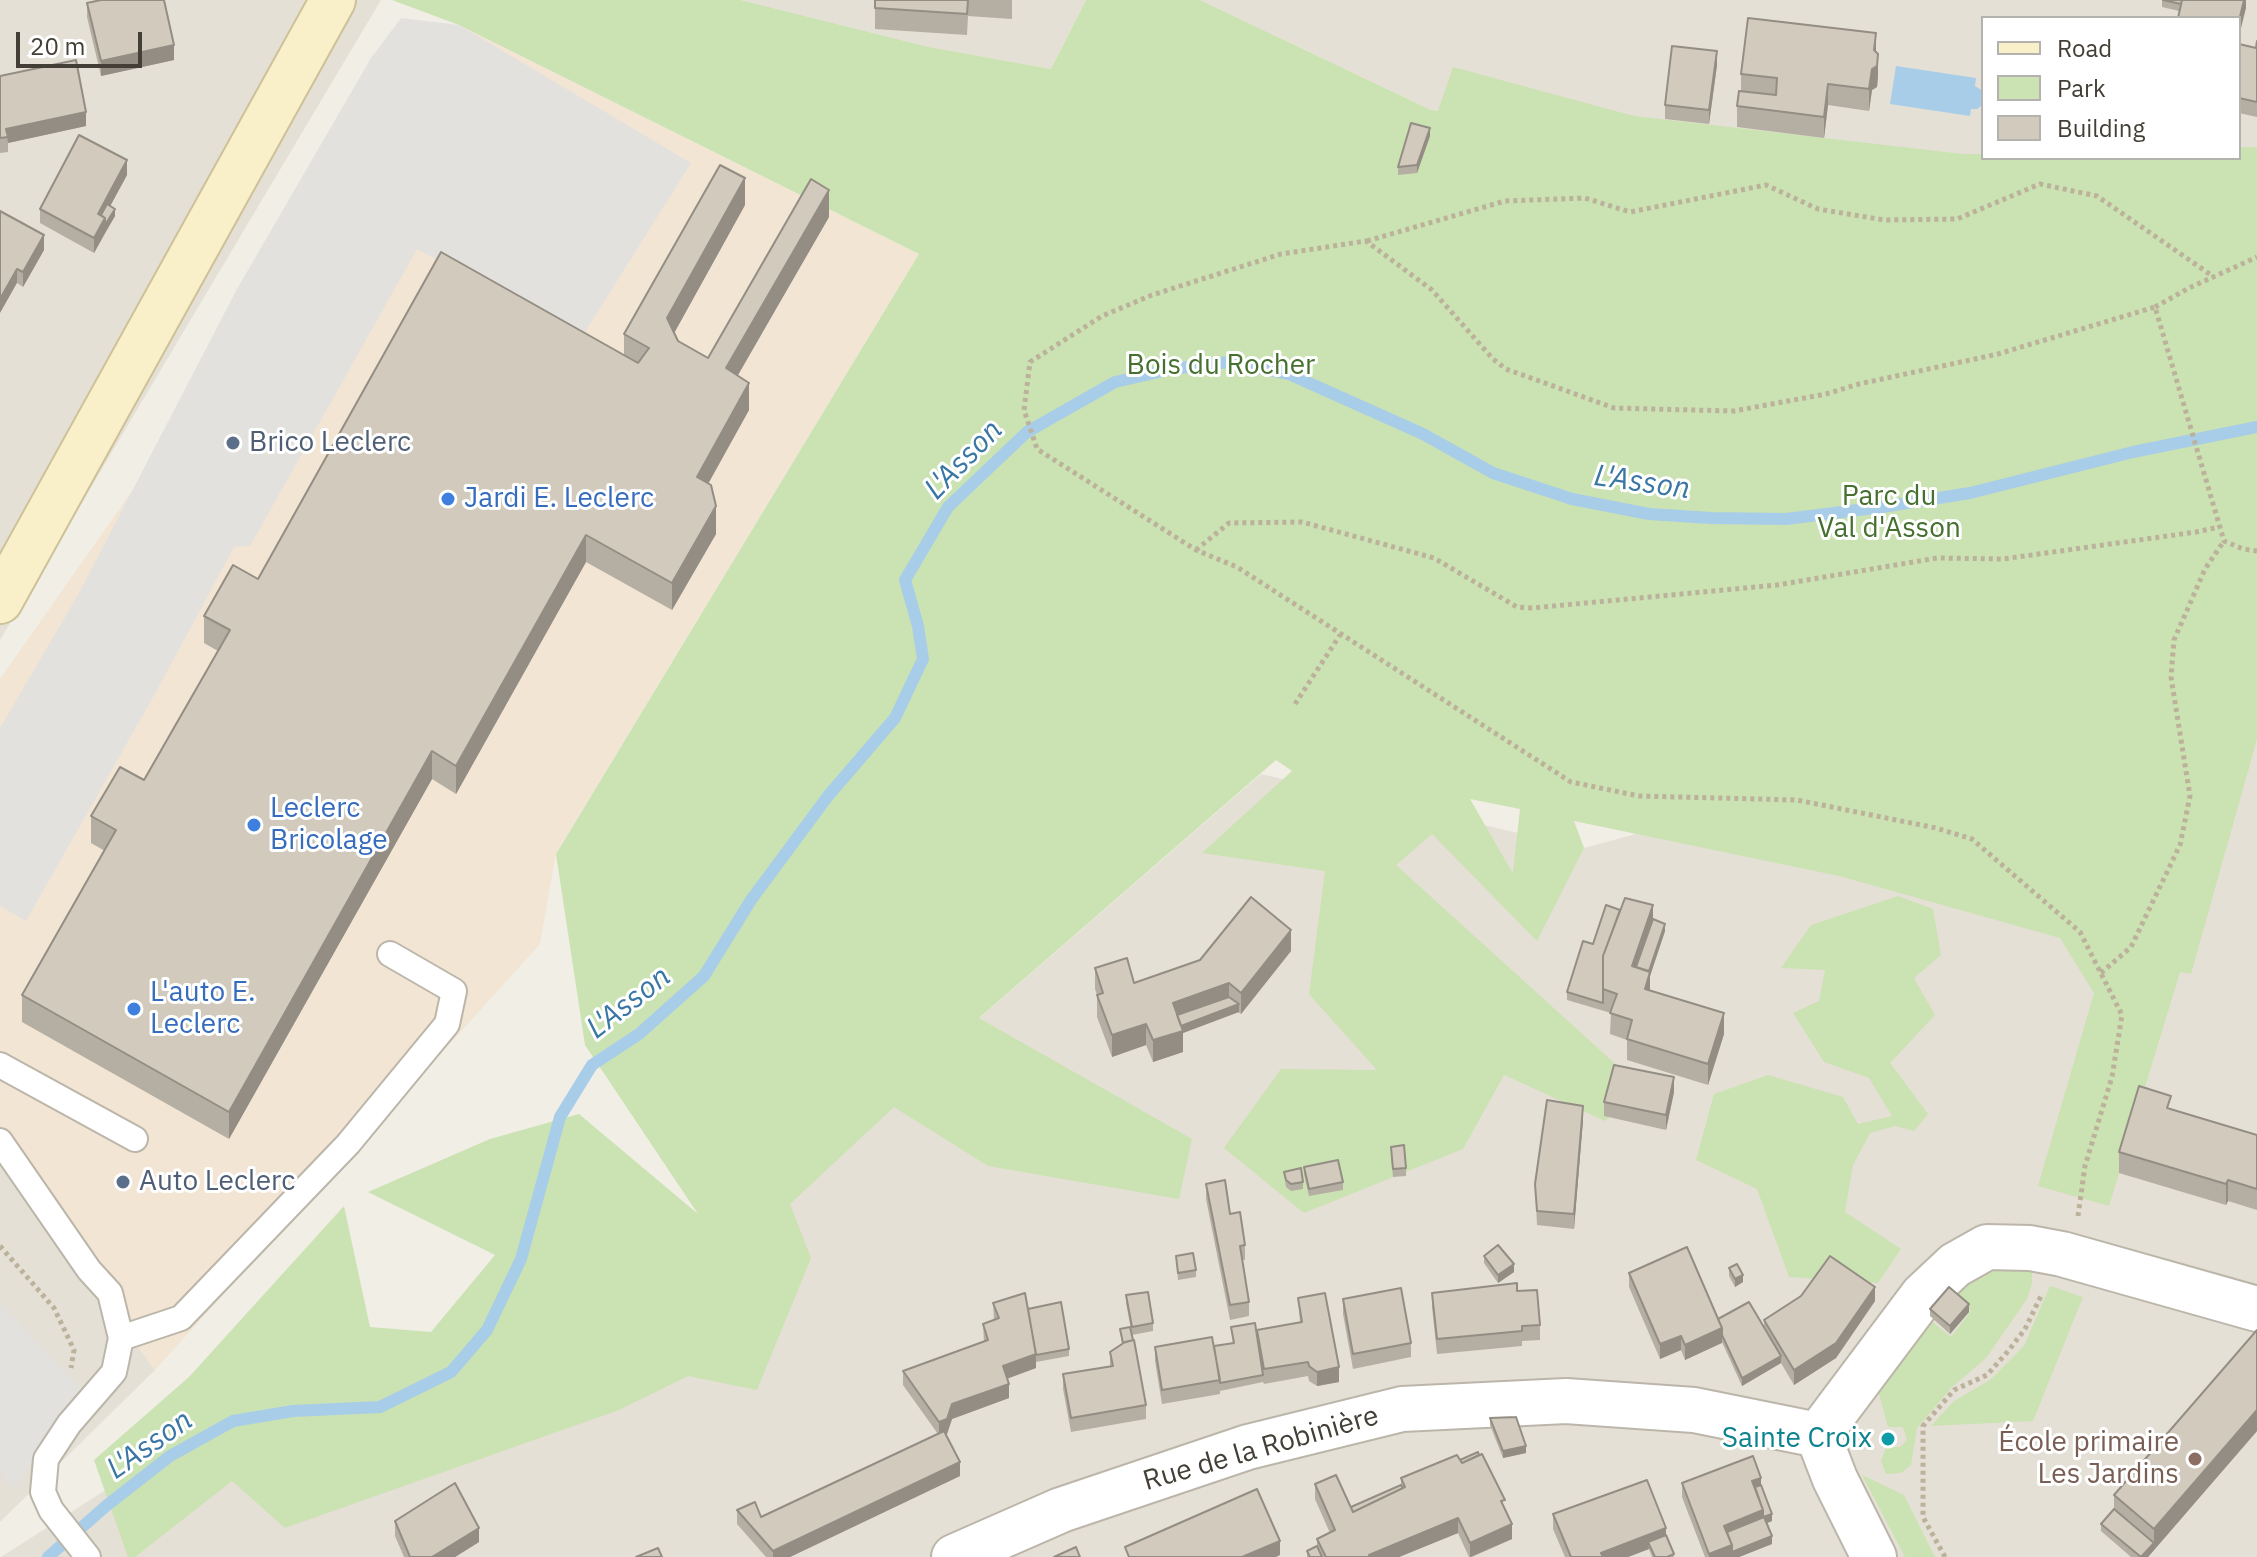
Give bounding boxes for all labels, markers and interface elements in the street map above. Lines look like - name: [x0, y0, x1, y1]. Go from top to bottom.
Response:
- scale bar: [20, 16, 146, 66]
- legend: [1981, 16, 2241, 160]
- text: 20 m: [30, 30, 85, 62]
- text: Road: [2057, 32, 2112, 64]
- text: Park: [2057, 72, 2106, 104]
- text: Building: [2057, 112, 2145, 144]
- park label: Bois du Rocher: [1127, 349, 1315, 383]
- water label: L'Asson: [918, 413, 1010, 507]
- place label: Brico Leclerc: [249, 426, 411, 460]
- marker: Brico Leclerc: [224, 434, 242, 452]
- water label: L'Asson: [1592, 458, 1692, 508]
- park label: Parc du Val d'Asson: [1817, 480, 1961, 546]
- place label: Jardi E. Leclerc: [464, 482, 654, 516]
- marker: Jardi E. Leclerc: [439, 490, 457, 508]
- place label: Leclerc Bricolage: [270, 792, 388, 858]
- marker: Leclerc Bricolage: [245, 816, 263, 834]
- water label: L'Asson: [580, 959, 678, 1047]
- place label: L'auto E. Leclerc: [150, 976, 256, 1042]
- marker: L'auto E. Leclerc: [125, 1000, 143, 1018]
- place label: Auto Leclerc: [139, 1165, 295, 1199]
- marker: Auto Leclerc: [114, 1173, 132, 1191]
- street label: Rue de la Robinière: [1139, 1399, 1383, 1499]
- water label: L'Asson: [100, 1403, 200, 1487]
- place label: Sainte Croix: [1722, 1422, 1872, 1456]
- place label: École primaire Les Jardins: [1998, 1426, 2179, 1492]
- marker: Sainte Croix: [1879, 1430, 1897, 1448]
- marker: École primaire Les Jardins: [2186, 1450, 2204, 1468]

